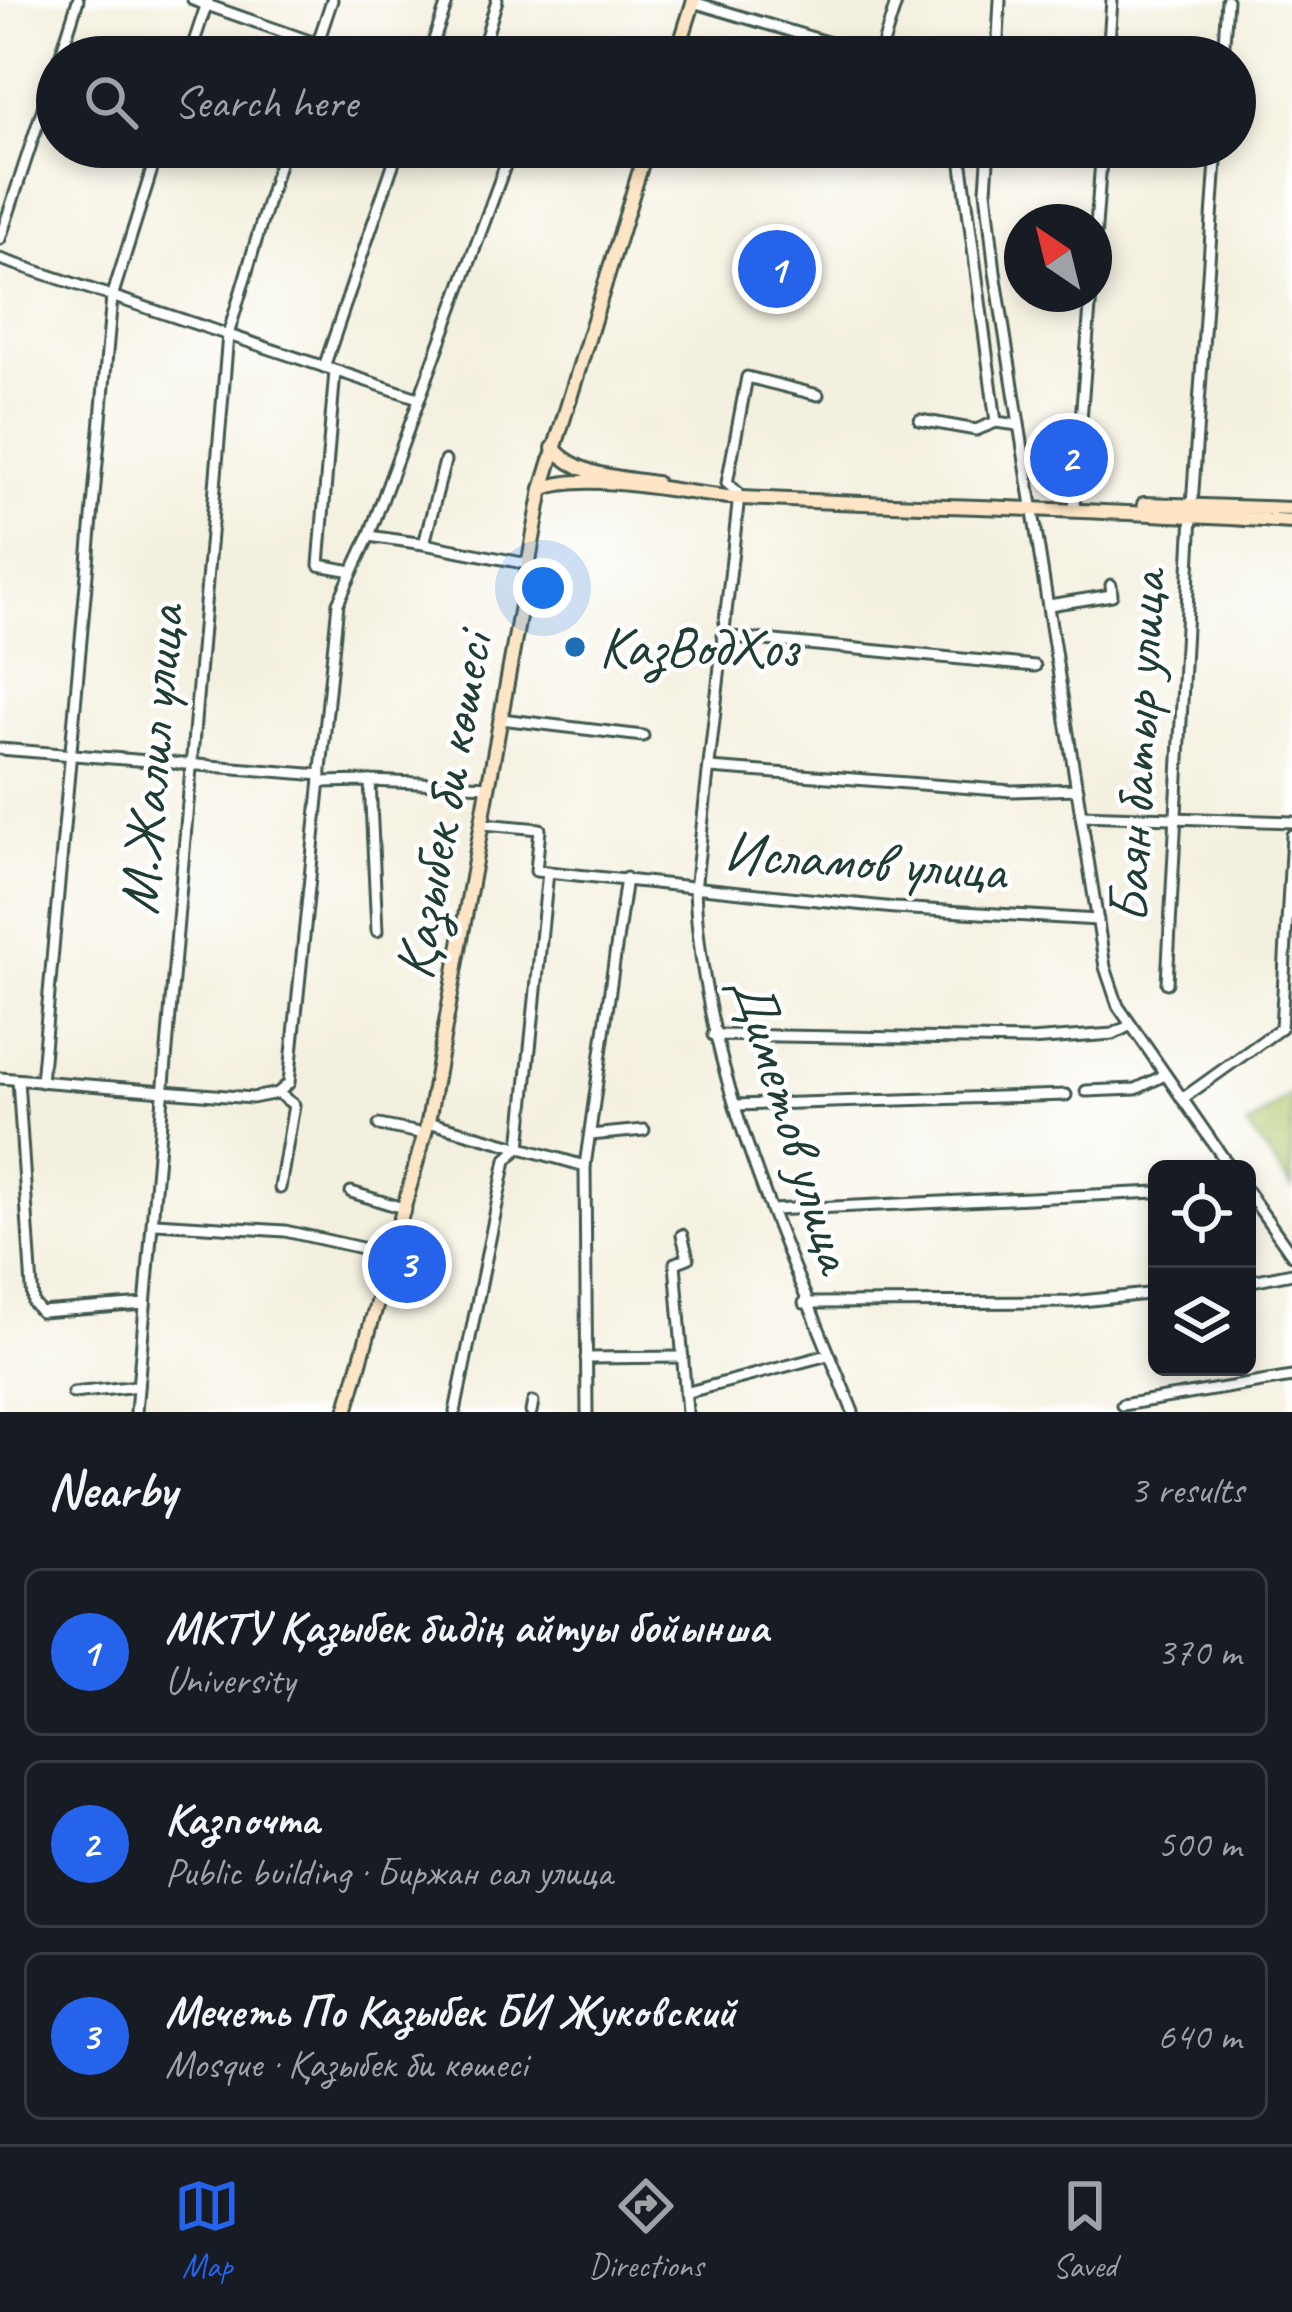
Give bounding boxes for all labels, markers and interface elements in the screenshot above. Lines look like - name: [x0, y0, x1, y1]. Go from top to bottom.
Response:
- search box: [36, 36, 1256, 168]
- icon: search: [78, 69, 144, 135]
- text: Search here: [174, 74, 357, 131]
- north arrow: [1004, 204, 1112, 312]
- pin: 1: [738, 224, 816, 314]
- pin: 2: [1030, 413, 1108, 503]
- your location: [513, 558, 573, 618]
- street label: Баян батыр улица: [1092, 565, 1182, 925]
- street label: М.Жалил улица: [102, 600, 201, 917]
- place label: КазВодХоз: [599, 611, 801, 683]
- street label: Қазыбек би көшесі: [377, 621, 510, 985]
- marker: КазВодХоз: [562, 634, 588, 660]
- street label: Исламов улица: [722, 815, 1011, 907]
- street label: Диметов улица: [715, 967, 874, 1284]
- map controls: [1148, 1160, 1256, 1376]
- button: locate: [1148, 1160, 1256, 1268]
- pin: 3: [368, 1219, 446, 1309]
- button: layers: [1148, 1268, 1256, 1376]
- text: Nearby: [48, 1458, 176, 1522]
- text: 3 results: [1130, 1466, 1244, 1515]
- text: МКТУ Қазыбек бидің айтуы бойынша: [165, 1599, 768, 1656]
- text: 1: [81, 1628, 99, 1677]
- text: 370 m: [1157, 1628, 1241, 1677]
- text: University: [165, 1656, 295, 1705]
- text: Казпочта: [165, 1791, 319, 1848]
- text: 2: [81, 1820, 99, 1869]
- text: 500 m: [1157, 1820, 1241, 1869]
- text: Public building · Биржан сал улица: [165, 1848, 612, 1897]
- text: Мечеть По Казыбек БИ Жуковский: [165, 1983, 735, 2040]
- text: 3: [81, 2012, 99, 2061]
- text: 640 m: [1157, 2012, 1241, 2061]
- text: Mosque · Қазыбек би көшесі: [165, 2040, 528, 2089]
- tab: Map: [174, 2173, 240, 2287]
- tab: Directions: [589, 2173, 703, 2287]
- tab: Saved: [1052, 2173, 1118, 2287]

